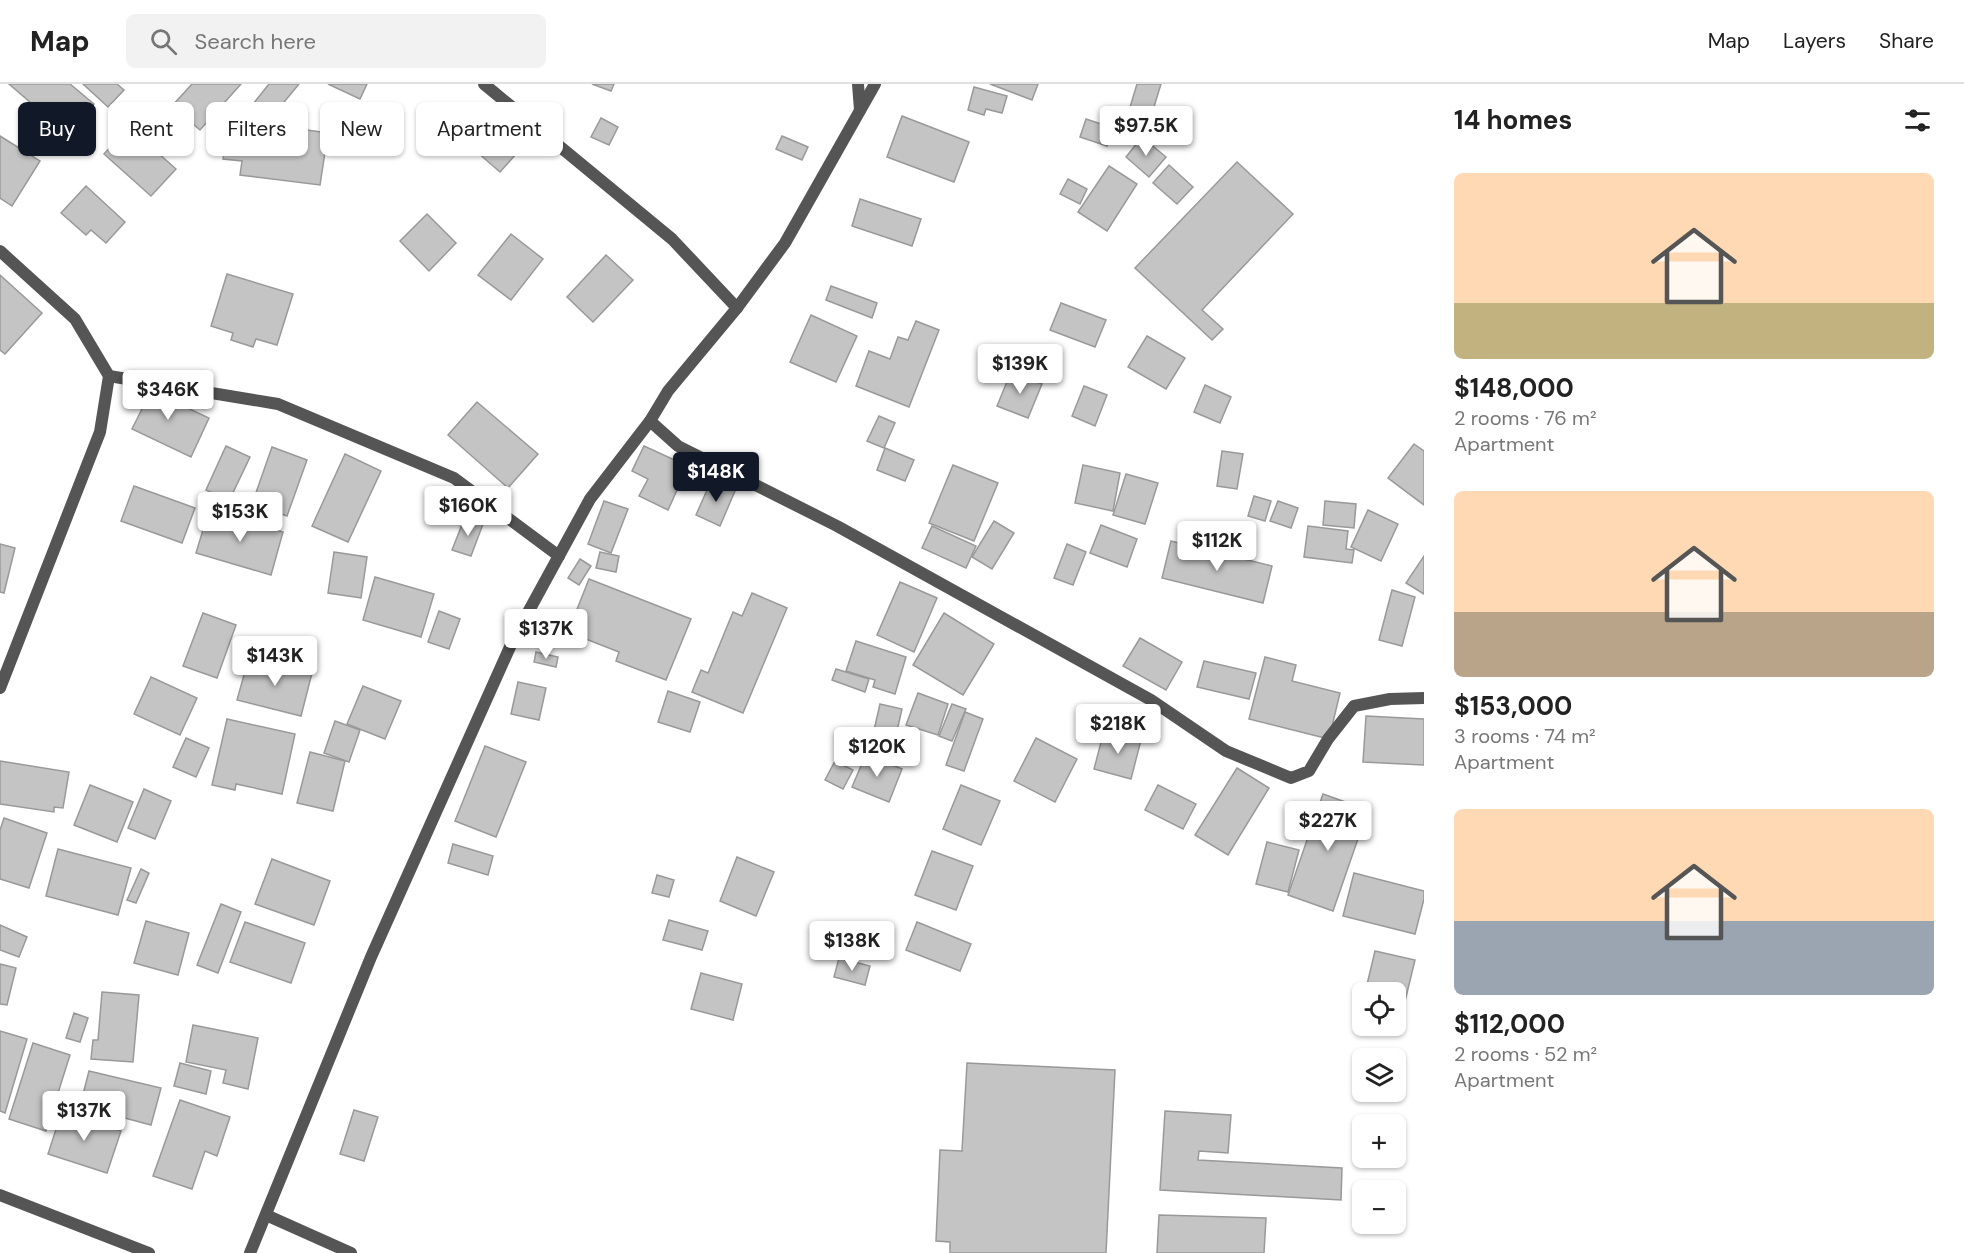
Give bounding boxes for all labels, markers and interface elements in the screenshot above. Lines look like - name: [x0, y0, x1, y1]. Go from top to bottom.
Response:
- search box: [126, 14, 546, 68]
- text: Map: [30, 23, 90, 60]
- icon: search: [147, 25, 180, 58]
- text: Search here: [195, 27, 316, 56]
- text: Map: [1708, 27, 1750, 55]
- text: Layers: [1783, 27, 1846, 55]
- text: Share: [1879, 27, 1934, 55]
- chip: Buy: [18, 102, 96, 156]
- chip: Rent: [108, 102, 194, 156]
- chip: Filters: [206, 102, 308, 156]
- chip: New: [320, 102, 404, 156]
- chip: Apartment: [416, 102, 563, 156]
- text: 14 homes: [1454, 103, 1572, 137]
- icon: filters: [1901, 104, 1934, 137]
- pin: $97.5K: [1097, 106, 1195, 157]
- text: $97.5K: [1114, 112, 1178, 138]
- icon: home: [1640, 212, 1748, 320]
- pin: $139K: [978, 344, 1062, 395]
- text: $139K: [992, 350, 1048, 376]
- pin: $346K: [126, 370, 210, 421]
- text: $148,000: [1454, 371, 1574, 405]
- text: $346K: [137, 376, 199, 402]
- text: 2 rooms · 76 m²: [1454, 405, 1597, 431]
- text: Apartment: [1454, 431, 1554, 457]
- pin: $148K: [674, 452, 758, 503]
- text: $148K: [687, 458, 745, 484]
- pin: $160K: [426, 486, 510, 537]
- pin: $153K: [198, 492, 282, 543]
- text: $160K: [438, 492, 498, 518]
- text: $153K: [212, 498, 268, 524]
- pin: $112K: [1175, 521, 1259, 572]
- text: $112K: [1191, 527, 1243, 553]
- icon: home: [1640, 530, 1748, 638]
- pin: $137K: [504, 609, 588, 660]
- text: $137K: [518, 615, 574, 641]
- pin: $143K: [233, 636, 317, 687]
- text: $143K: [246, 642, 304, 668]
- text: $153,000: [1454, 689, 1572, 723]
- pin: $218K: [1076, 704, 1160, 755]
- text: $218K: [1090, 710, 1146, 736]
- text: 3 rooms · 74 m²: [1454, 723, 1596, 749]
- pin: $120K: [835, 727, 919, 778]
- text: $120K: [848, 733, 906, 759]
- text: Apartment: [1454, 749, 1554, 775]
- pin: $227K: [1286, 801, 1370, 852]
- text: $227K: [1299, 807, 1357, 833]
- icon: home: [1640, 848, 1748, 956]
- pin: $138K: [810, 921, 894, 972]
- text: $138K: [823, 927, 881, 953]
- map controls: [1352, 982, 1406, 1234]
- button: locate: [1352, 982, 1406, 1036]
- text: $112,000: [1454, 1007, 1565, 1041]
- text: 2 rooms · 52 m²: [1454, 1041, 1597, 1067]
- button: layers: [1352, 1048, 1406, 1102]
- text: Apartment: [1454, 1067, 1554, 1093]
- pin: $137K: [42, 1091, 126, 1142]
- text: $137K: [56, 1097, 112, 1123]
- button: +: [1352, 1114, 1406, 1168]
- button: −: [1352, 1180, 1406, 1234]

